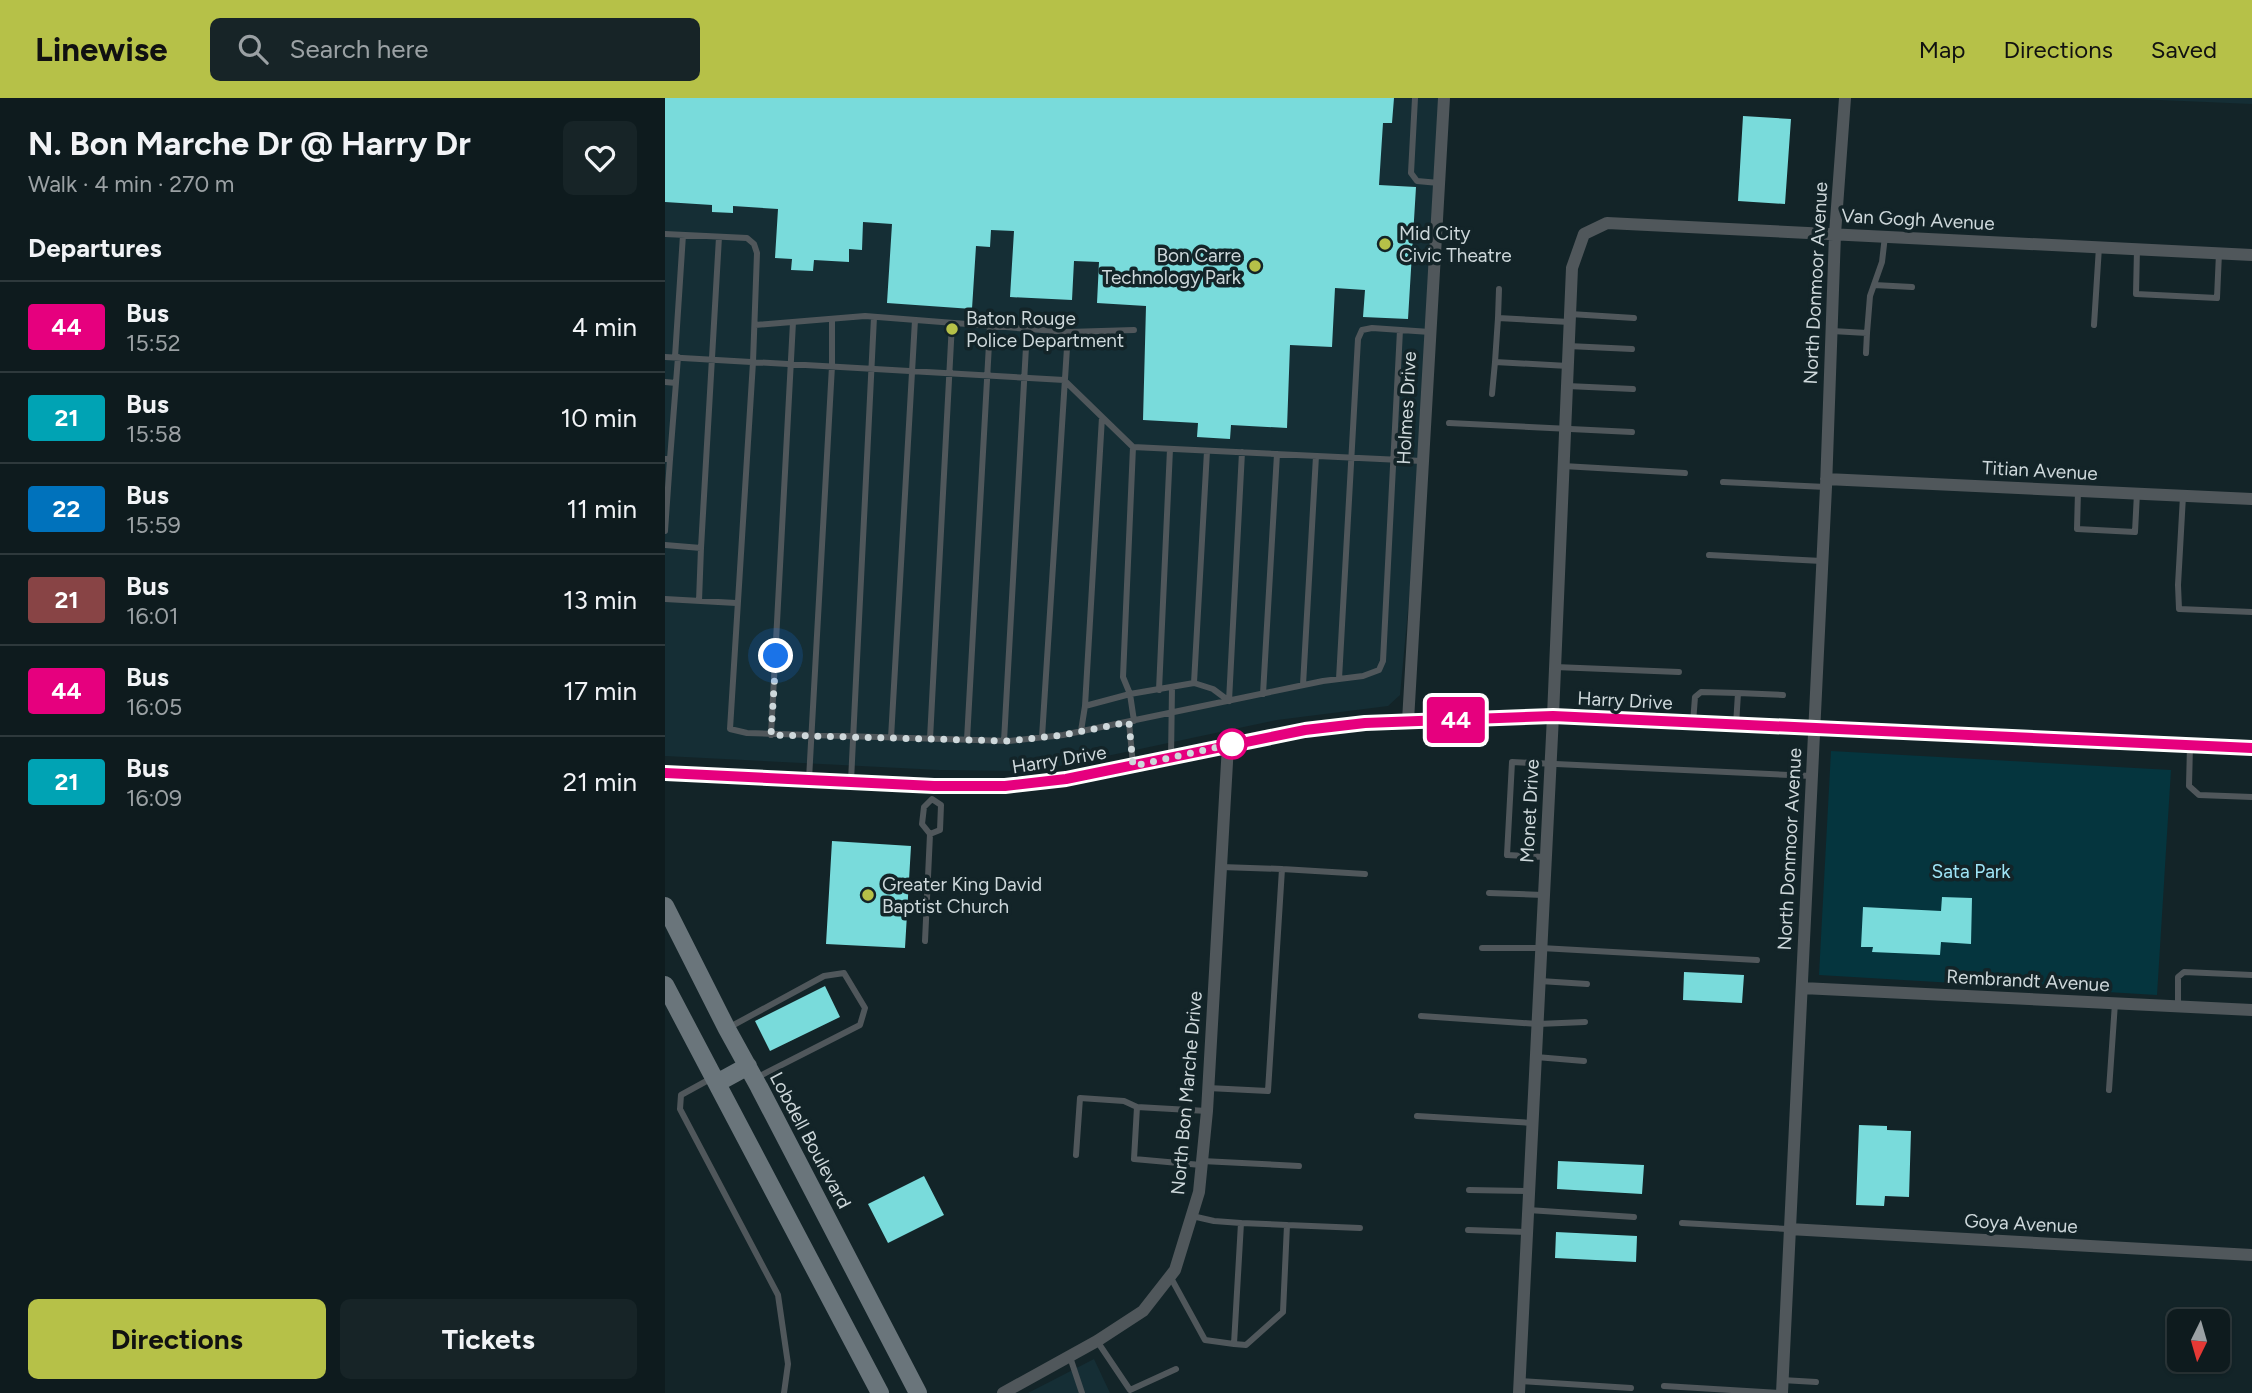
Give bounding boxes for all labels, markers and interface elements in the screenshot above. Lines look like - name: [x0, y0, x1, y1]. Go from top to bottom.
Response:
- search box: [210, 18, 700, 81]
- text: Linewise: [35, 30, 168, 69]
- icon: search: [234, 30, 272, 68]
- text: Search here: [290, 33, 428, 65]
- text: Map: [1919, 35, 1965, 64]
- text: Directions: [2003, 35, 2113, 64]
- text: Saved: [2151, 35, 2217, 64]
- button: heart: [563, 121, 637, 195]
- text: N. Bon Marche Dr @ Harry Dr: [28, 124, 471, 163]
- text: Walk · 4 min · 270 m: [28, 170, 234, 198]
- street label: North Donmoor Avenue: [1799, 181, 1832, 385]
- street label: Van Gogh Avenue: [1841, 204, 1995, 235]
- place label: Mid City Civic Theatre: [1399, 222, 1512, 267]
- text: Departures: [28, 232, 162, 264]
- marker: Mid City Civic Theatre: [1377, 236, 1393, 252]
- place label: Bon Carre Technology Park: [1102, 244, 1242, 289]
- marker: Bon Carre Technology Park: [1247, 258, 1263, 274]
- text: Bus: [126, 297, 169, 329]
- place label: Baton Rouge Police Department: [966, 307, 1124, 352]
- text: 4 min: [572, 311, 637, 343]
- text: 44: [51, 312, 82, 341]
- marker: Baton Rouge Police Department: [944, 321, 960, 337]
- text: 15:52: [126, 329, 181, 357]
- street label: Holmes Drive: [1392, 351, 1421, 465]
- text: Bus: [126, 388, 169, 420]
- text: 10 min: [561, 402, 637, 434]
- text: 21: [54, 403, 79, 432]
- text: 15:58: [126, 420, 182, 448]
- street label: Titian Avenue: [1982, 456, 2098, 485]
- text: Bus: [126, 479, 169, 511]
- text: 11 min: [566, 493, 637, 525]
- text: 22: [53, 494, 80, 523]
- text: 15:59: [126, 511, 181, 539]
- text: Bus: [126, 570, 169, 602]
- text: 13 min: [563, 584, 637, 616]
- text: 21: [54, 585, 79, 614]
- text: 16:01: [126, 602, 179, 630]
- your location: [758, 638, 793, 673]
- text: Bus: [126, 661, 169, 693]
- text: 17 min: [563, 675, 637, 707]
- text: 44: [51, 676, 82, 705]
- street label: Harry Drive: [1577, 687, 1673, 714]
- text: 16:05: [126, 693, 182, 721]
- line badge: 44: [1425, 697, 1487, 743]
- text: 44: [1441, 705, 1471, 734]
- unlabelled marker: [1217, 729, 1247, 759]
- street label: Harry Drive: [1010, 741, 1108, 778]
- street label: North Donmoor Avenue: [1773, 747, 1806, 951]
- text: Bus: [126, 752, 169, 784]
- street label: Monet Drive: [1515, 759, 1544, 864]
- text: 21 min: [563, 766, 637, 798]
- text: 21: [54, 767, 79, 796]
- text: 16:09: [126, 784, 182, 812]
- park label: Sata Park: [1931, 860, 2011, 883]
- place label: Greater King David Baptist Church: [882, 873, 1042, 918]
- marker: Greater King David Baptist Church: [860, 887, 876, 903]
- street label: Rembrandt Avenue: [1946, 965, 2110, 996]
- street label: North Bon Marche Drive: [1166, 990, 1207, 1196]
- street label: Lobdell Boulevard: [765, 1068, 856, 1212]
- street label: Goya Avenue: [1964, 1209, 2078, 1238]
- button: Directions: [28, 1299, 326, 1379]
- button: Tickets: [340, 1299, 637, 1379]
- north arrow: [2167, 1309, 2229, 1372]
- map controls: [2167, 1309, 2230, 1372]

